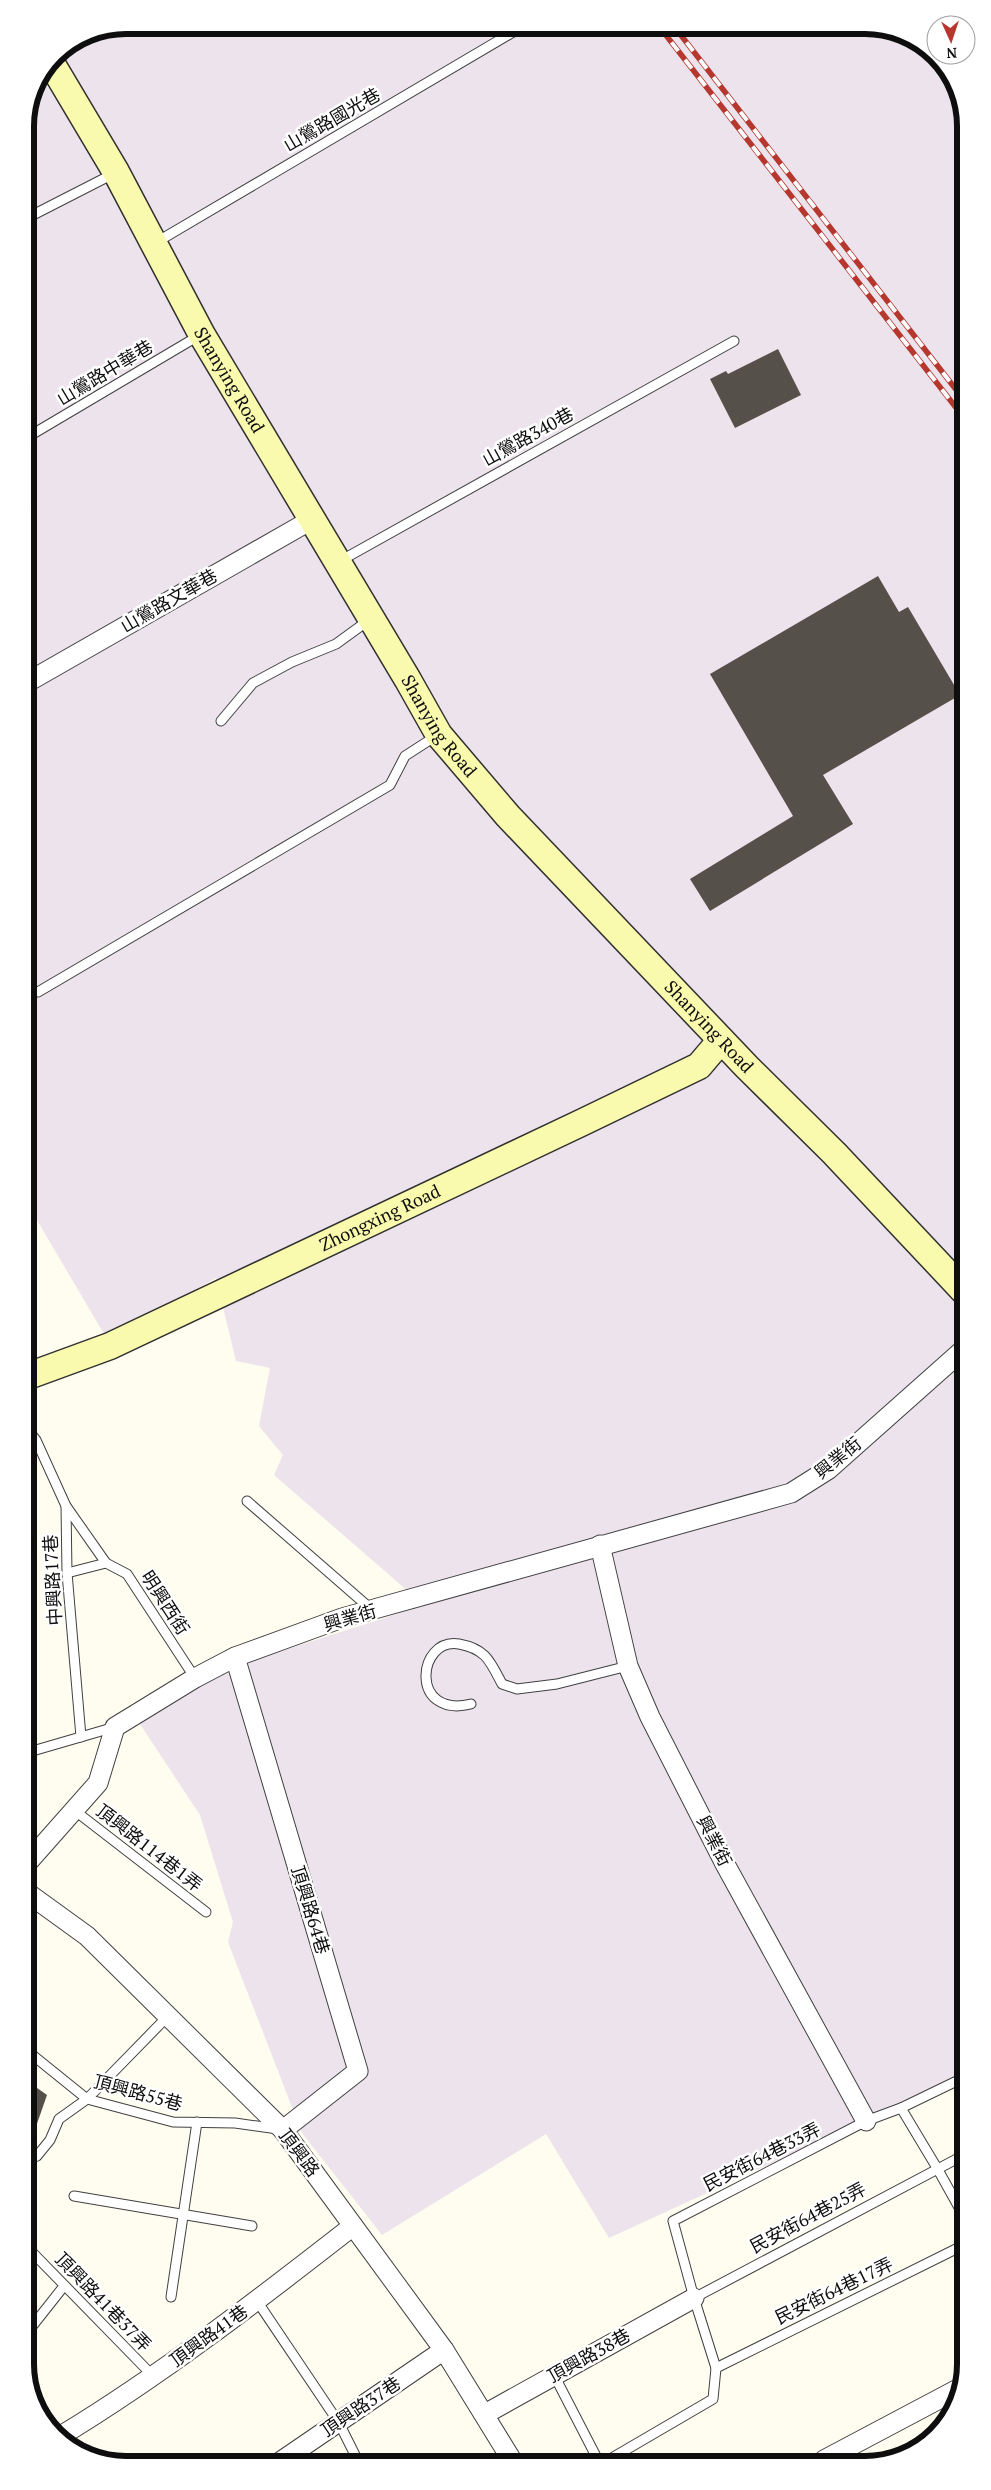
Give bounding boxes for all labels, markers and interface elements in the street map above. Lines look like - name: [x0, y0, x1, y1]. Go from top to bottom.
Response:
- north arrow: [926, 15, 976, 65]
- text: N: [946, 44, 958, 63]
- street label: 山鶯路國光巷: [279, 82, 384, 157]
- street label: Shanying Road: [189, 323, 271, 437]
- street label: 山鶯路中華巷: [52, 334, 157, 410]
- street label: 山鶯路340巷: [478, 401, 577, 471]
- street label: 山鶯路文華巷: [116, 563, 221, 638]
- street label: Shanying Road: [397, 670, 483, 782]
- street label: Shanying Road: [660, 975, 759, 1078]
- street label: Zhongxing Road: [315, 1178, 444, 1256]
- street label: 興業街: [809, 1431, 866, 1484]
- street label: 中興路17巷: [38, 1534, 66, 1626]
- street label: 明興西街: [136, 1566, 196, 1639]
- street label: 興業街: [320, 1598, 379, 1636]
- street label: 頂興路114巷1弄: [92, 1798, 208, 1896]
- street label: 興業街: [692, 1811, 738, 1870]
- street label: 頂興路64巷: [286, 1863, 336, 1957]
- street label: 頂興路55巷: [91, 2069, 185, 2115]
- street label: 民安街64巷33弄: [699, 2116, 824, 2196]
- street label: 頂興路: [274, 2124, 326, 2181]
- street label: 民安街64巷25弄: [745, 2176, 870, 2258]
- street label: 頂興路41巷37弄: [50, 2247, 157, 2356]
- street label: 民安街64巷17弄: [771, 2251, 897, 2329]
- street label: 頂興路41巷: [164, 2299, 252, 2372]
- street label: 頂興路38巷: [543, 2323, 634, 2388]
- street label: 頂興路37巷: [316, 2371, 405, 2442]

